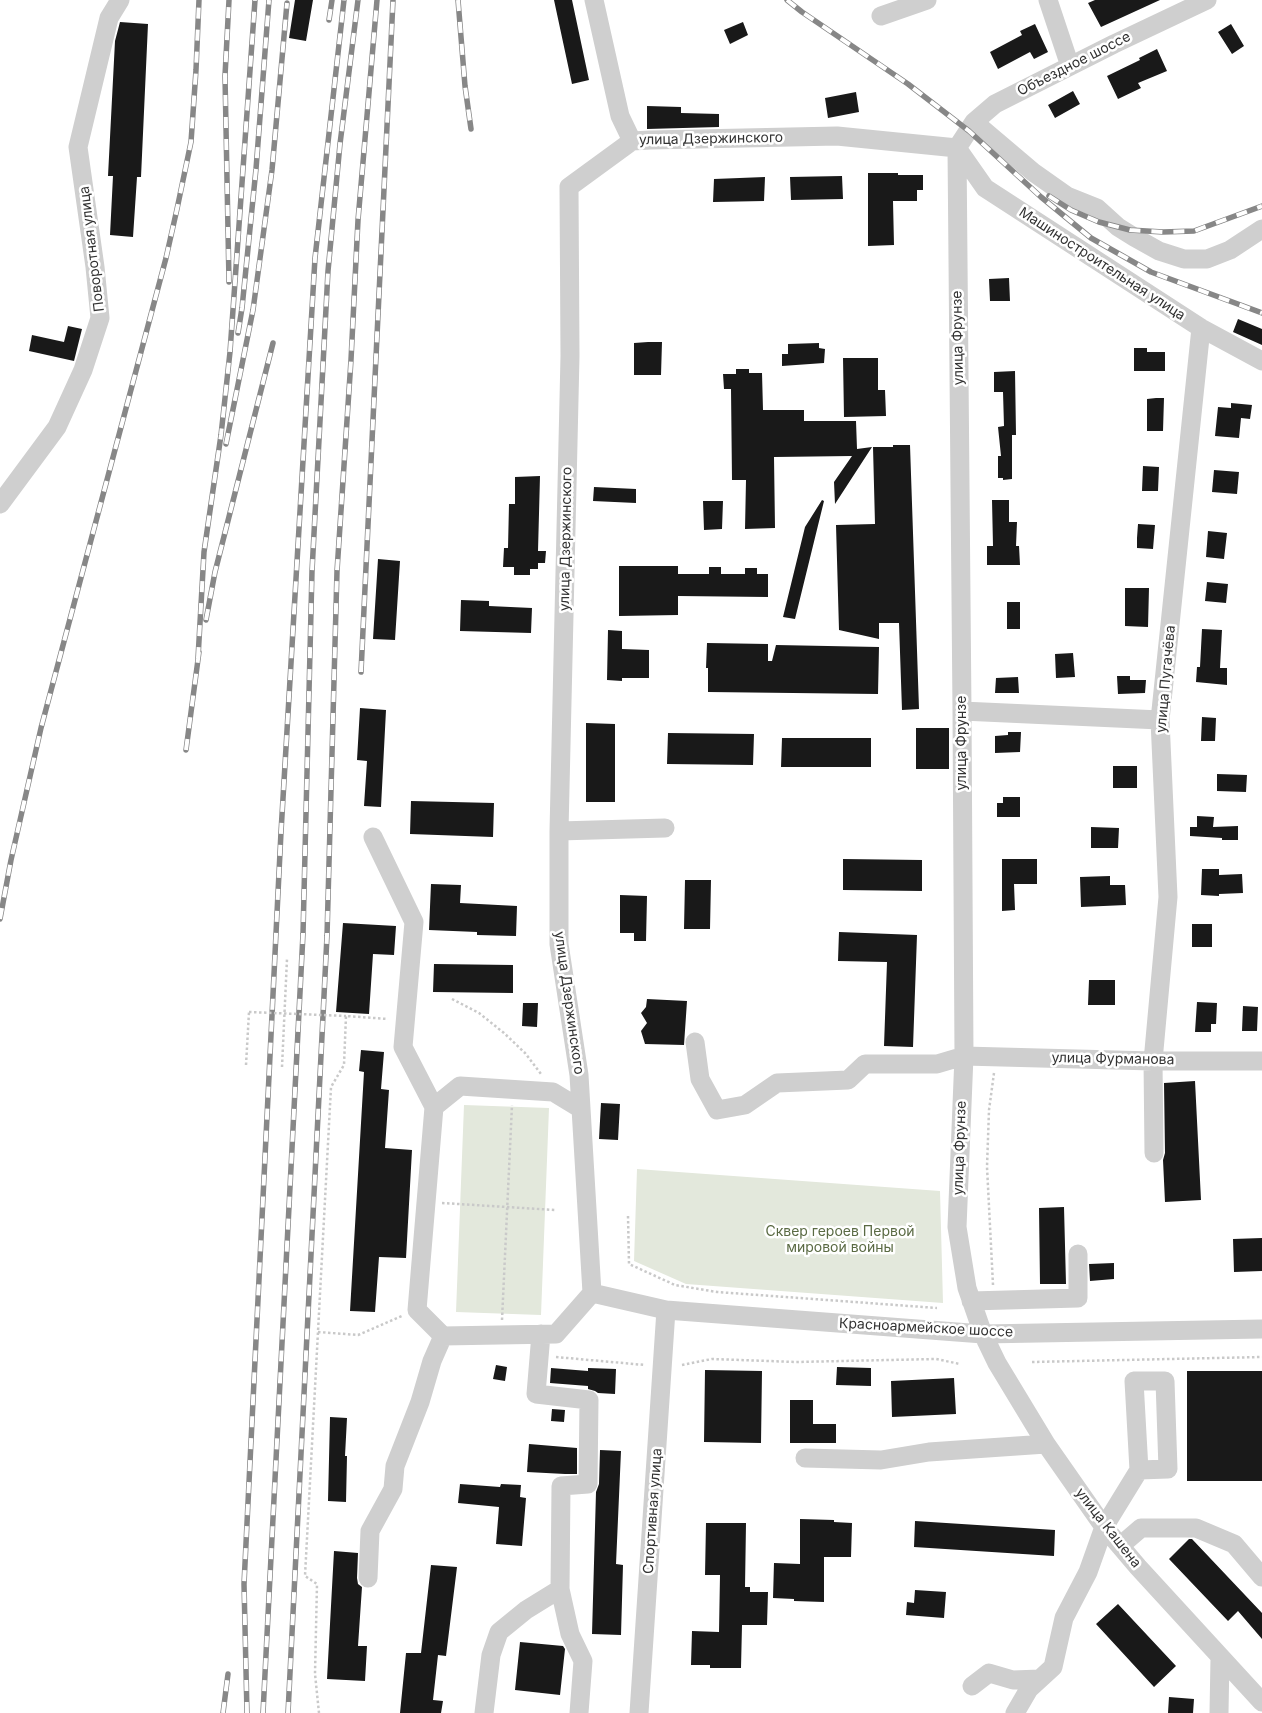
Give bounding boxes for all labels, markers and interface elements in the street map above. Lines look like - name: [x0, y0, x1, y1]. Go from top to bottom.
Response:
- street label: Объездное шоссе: [1015, 28, 1133, 100]
- street label: улица Дзержинского: [639, 129, 783, 149]
- street label: Поворотная улица: [76, 185, 108, 313]
- street label: Машиностроительная улица: [1016, 204, 1188, 324]
- street label: улица Фрунзе: [949, 290, 967, 386]
- street label: улица Дзержинского: [556, 467, 576, 611]
- street label: улица Пугачёва: [1153, 624, 1179, 734]
- street label: улица Фрунзе: [954, 696, 970, 790]
- street label: улица Дзержинского: [551, 930, 587, 1076]
- street label: улица Фурманова: [1051, 1050, 1175, 1068]
- street label: улица Фрунзе: [950, 1100, 970, 1196]
- park label: Сквер героев Первой мировой войны: [765, 1224, 915, 1256]
- street label: Красноармейское шоссе: [839, 1315, 1013, 1341]
- street label: Спортивная улица: [640, 1448, 666, 1574]
- street label: улица Кашена: [1072, 1485, 1144, 1571]

